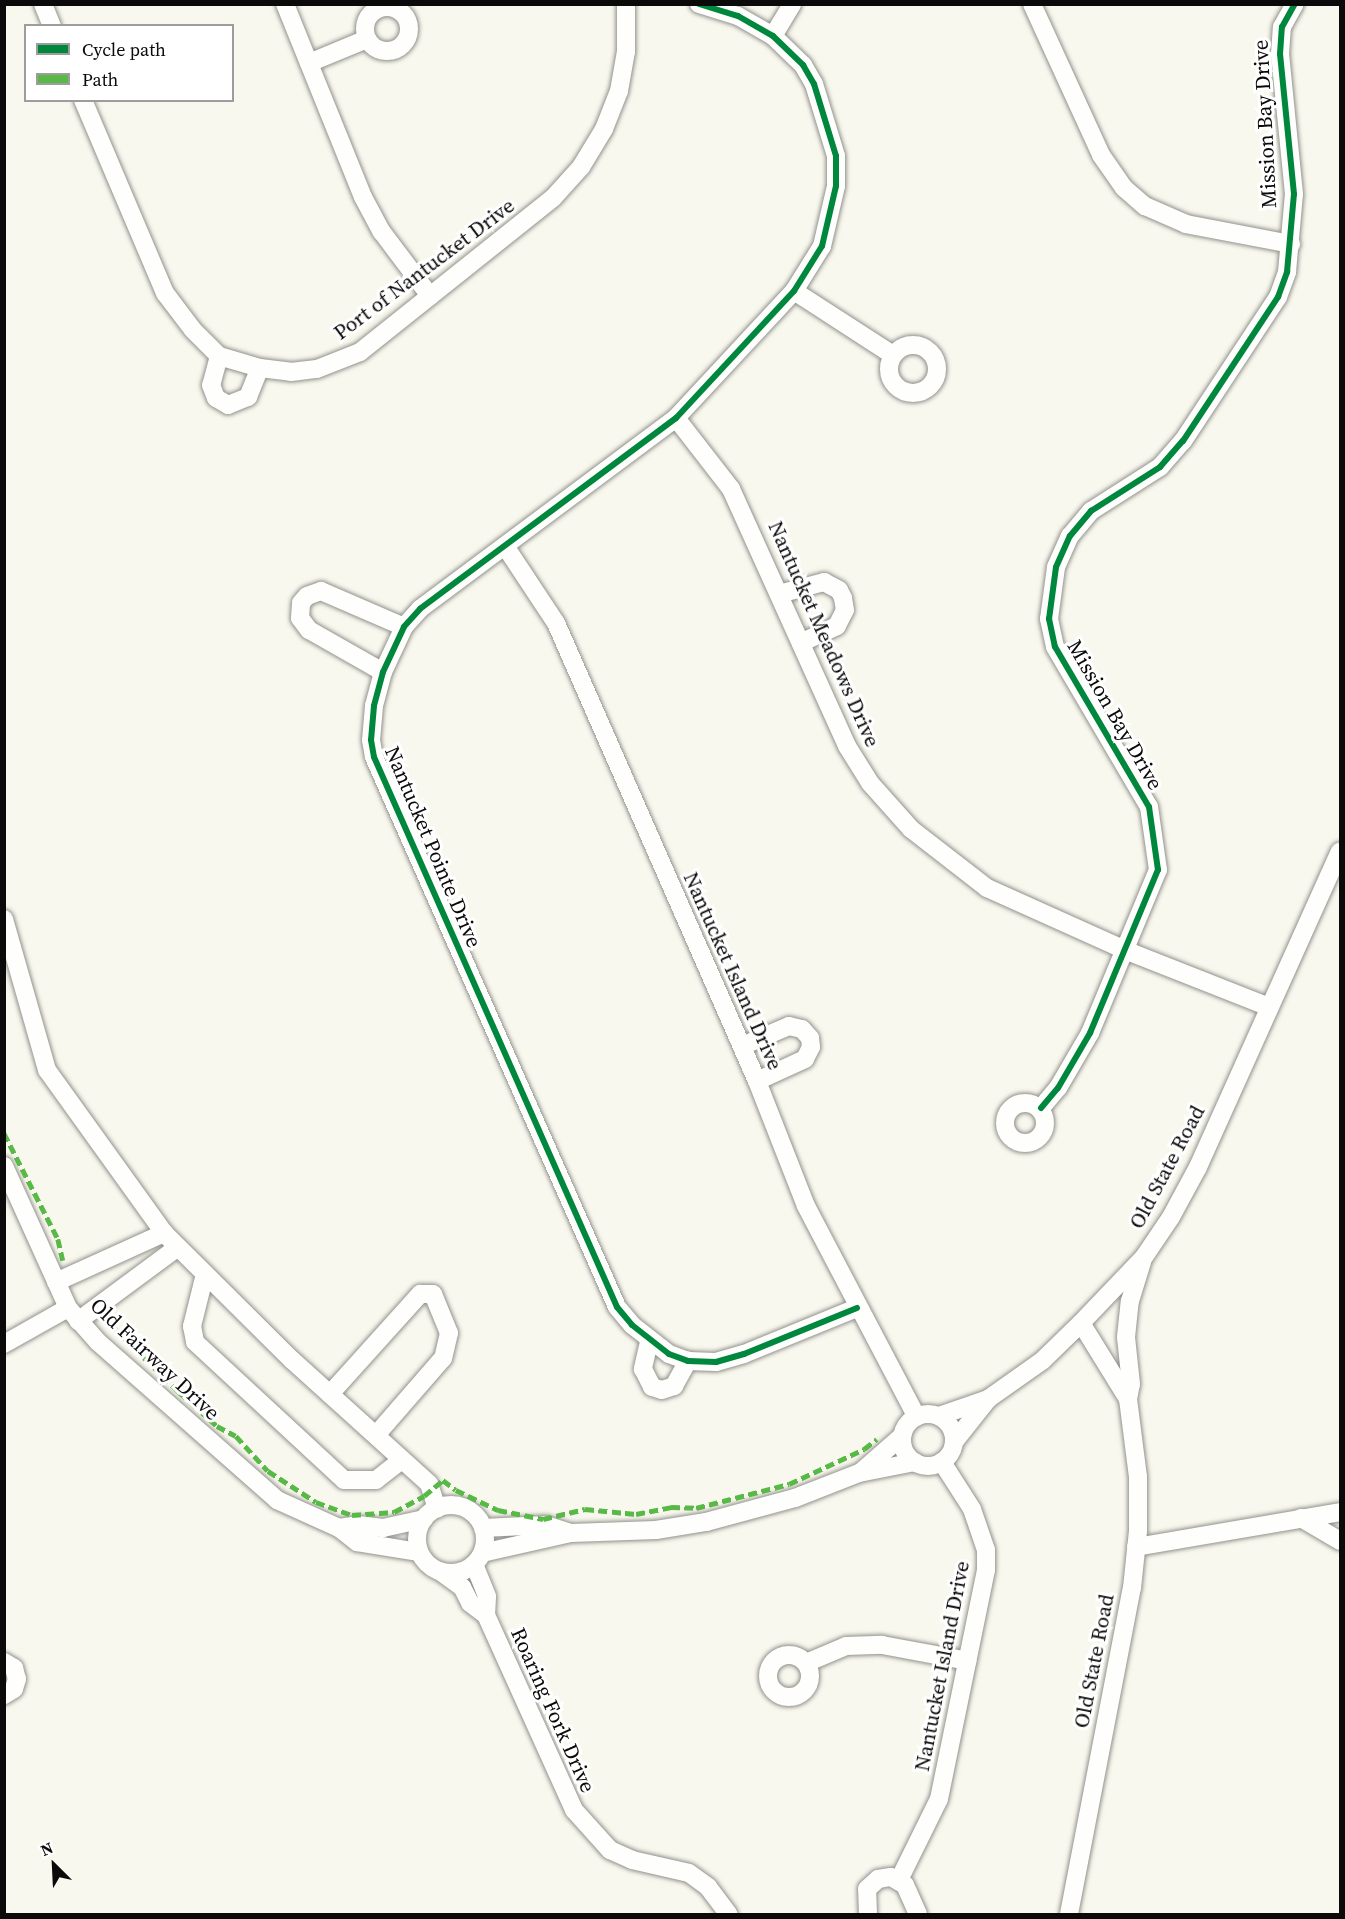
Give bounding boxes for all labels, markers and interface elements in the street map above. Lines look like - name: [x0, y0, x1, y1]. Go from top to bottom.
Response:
- legend: [24, 24, 234, 102]
- text: Cycle path: [82, 37, 166, 62]
- street label: Mission Bay Drive: [1248, 39, 1282, 209]
- text: Path: [82, 67, 118, 92]
- street label: Port of Nantucket Drive: [329, 193, 519, 345]
- street label: Nantucket Meadows Drive: [763, 517, 885, 751]
- street label: Mission Bay Drive: [1062, 636, 1168, 794]
- street label: Nantucket Pointe Drive: [379, 743, 487, 951]
- street label: Nantucket Island Drive: [678, 868, 788, 1074]
- street label: Old State Road: [1124, 1101, 1210, 1233]
- street label: Old Fairway Drive: [85, 1293, 225, 1425]
- street label: Nantucket Island Drive: [909, 1559, 975, 1773]
- street label: Old State Road: [1069, 1592, 1119, 1730]
- street label: Roaring Fork Drive: [505, 1624, 601, 1796]
- north arrow: [24, 1835, 84, 1895]
- text: N: [37, 1836, 56, 1861]

